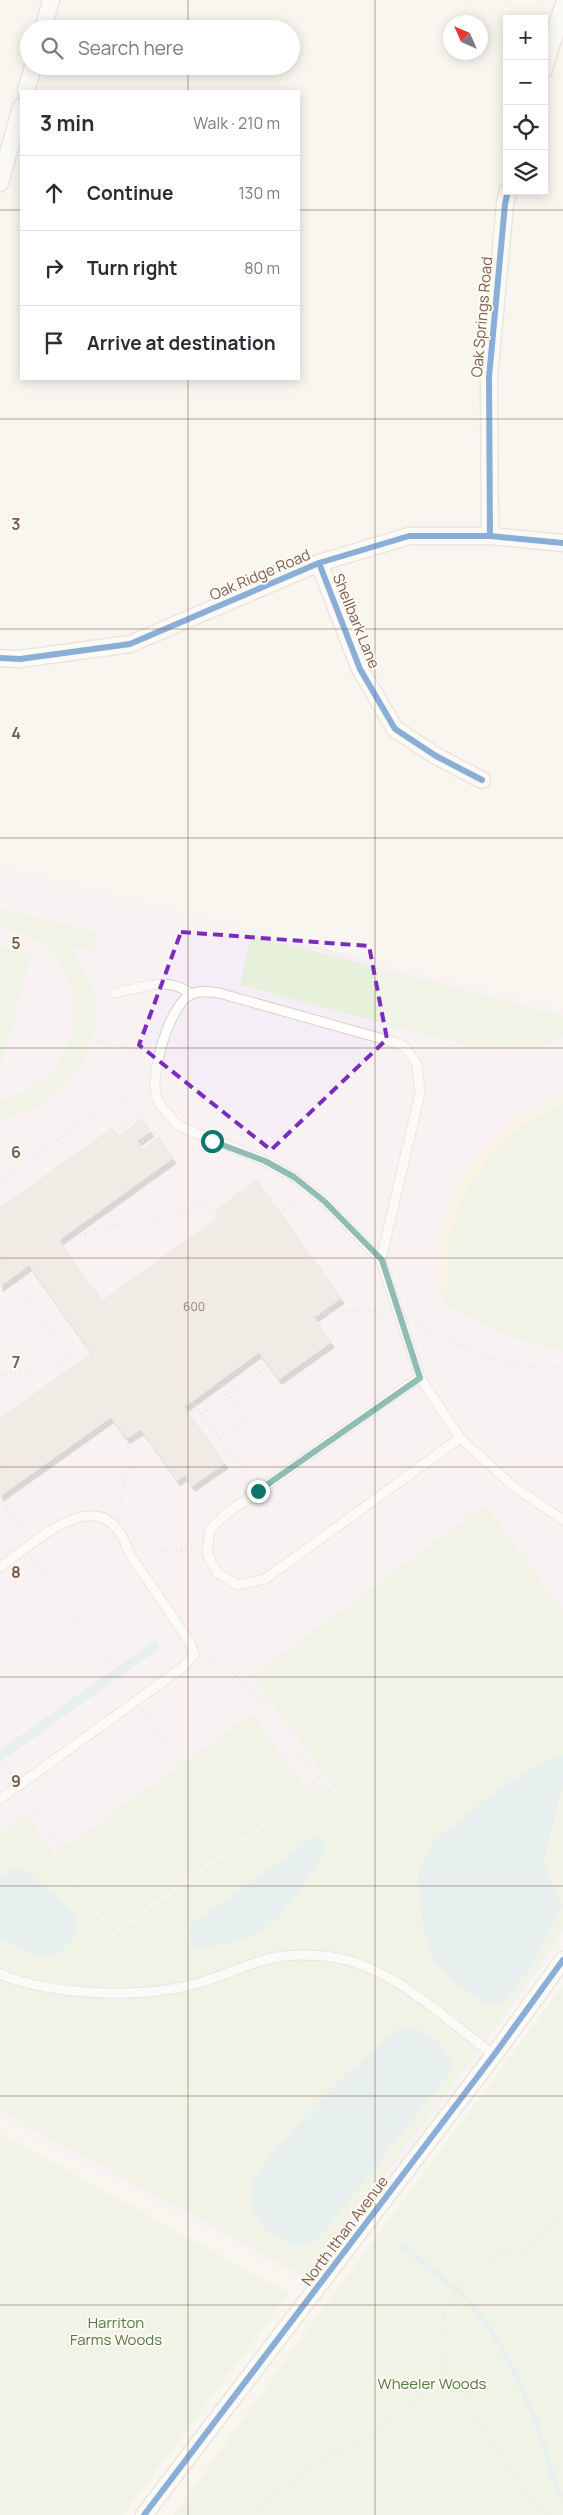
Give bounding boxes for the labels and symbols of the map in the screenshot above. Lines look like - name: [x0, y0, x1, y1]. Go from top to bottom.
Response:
- north arrow: [443, 15, 488, 60]
- street label: Oak Springs Road: [466, 256, 497, 378]
- text: 3: [11, 513, 21, 535]
- street label: Oak Ridge Road: [206, 544, 313, 605]
- street label: Shellbark Lane: [328, 570, 385, 672]
- text: 4: [11, 722, 21, 744]
- text: 5: [11, 932, 21, 954]
- route start: [201, 1130, 224, 1153]
- text: 6: [11, 1141, 21, 1163]
- house number: 600: [183, 1298, 205, 1315]
- text: 7: [12, 1351, 20, 1373]
- route end: [247, 1480, 270, 1503]
- text: 8: [11, 1561, 21, 1583]
- text: 9: [11, 1770, 21, 1792]
- street label: North Ithan Avenue: [296, 2171, 393, 2290]
- park label: Harriton Farms Woods: [70, 2312, 162, 2350]
- park label: Wheeler Woods: [378, 2373, 487, 2394]

